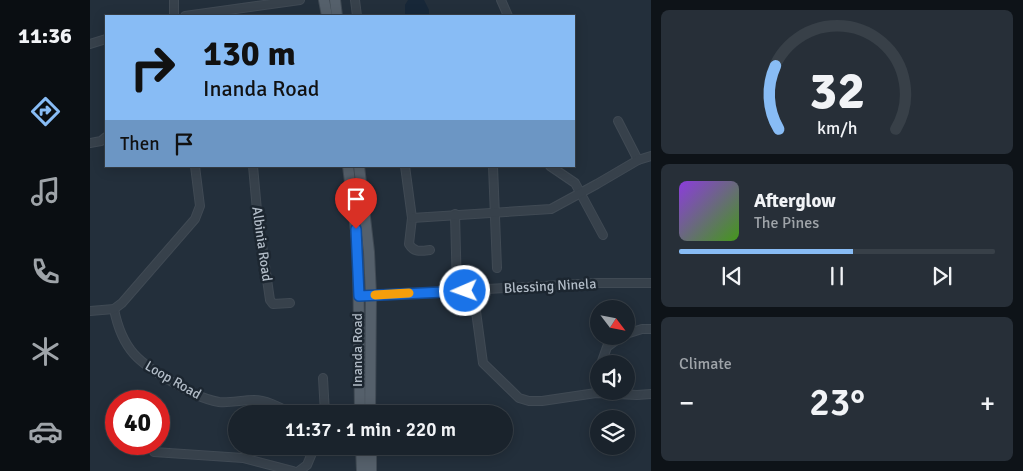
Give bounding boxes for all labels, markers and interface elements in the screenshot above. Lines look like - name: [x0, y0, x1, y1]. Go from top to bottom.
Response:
- text: 11:36: [18, 22, 72, 49]
- text: 130 m: [203, 32, 296, 75]
- icon: right: [120, 35, 185, 100]
- text: 32: [809, 59, 865, 123]
- text: Inanda Road: [203, 75, 319, 102]
- icon: directions: [28, 94, 63, 129]
- text: km/h: [817, 117, 857, 139]
- icon: arrive: [170, 130, 198, 158]
- text: Then: [120, 132, 160, 156]
- icon: music: [28, 174, 63, 209]
- pin: [335, 178, 377, 229]
- icon: arrive: [342, 185, 370, 213]
- text: Afterglow: [754, 189, 836, 213]
- street label: Albinia Road: [248, 206, 276, 282]
- text: The Pines: [754, 213, 819, 233]
- icon: phone: [28, 254, 63, 289]
- icon: previous: [718, 262, 746, 290]
- icon: pause: [823, 262, 851, 290]
- icon: next: [928, 262, 956, 290]
- position arrow: [438, 264, 490, 316]
- street label: Blessing Ninela: [503, 275, 597, 297]
- north arrow: [590, 300, 635, 345]
- map controls: [590, 300, 635, 455]
- street label: Inanda Road: [349, 313, 366, 387]
- icon: climate: [28, 334, 63, 369]
- text: Climate: [679, 354, 732, 374]
- button: sound: [590, 355, 635, 400]
- street label: Loop Road: [142, 357, 204, 403]
- text: 23°: [809, 379, 865, 426]
- text: −: [679, 386, 694, 420]
- text: +: [980, 386, 995, 420]
- speed limit sign: 40: [105, 390, 170, 455]
- button: layers: [590, 410, 635, 455]
- icon: car: [28, 414, 63, 449]
- text: 11:37 · 1 min · 220 m: [285, 418, 456, 442]

